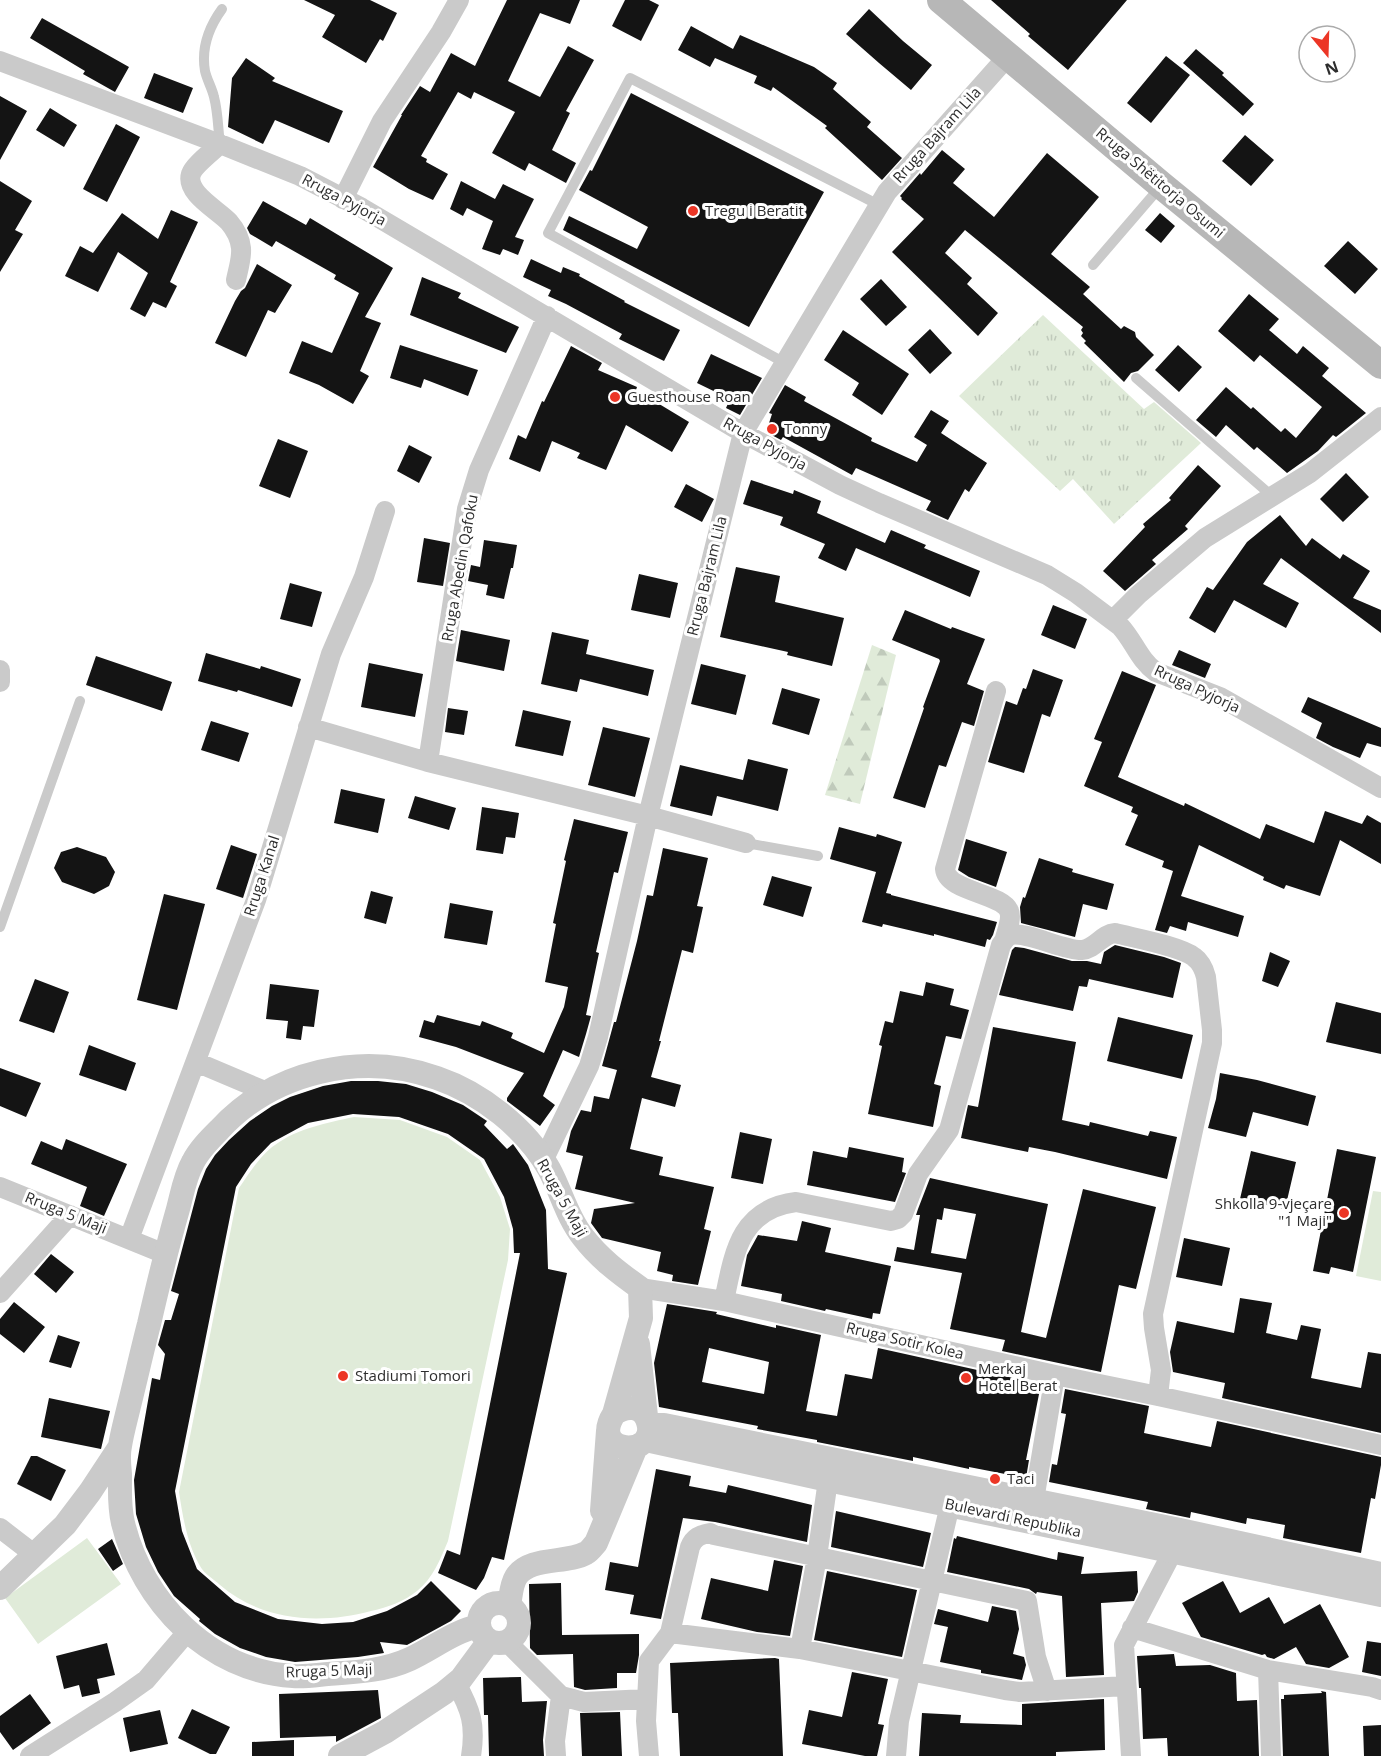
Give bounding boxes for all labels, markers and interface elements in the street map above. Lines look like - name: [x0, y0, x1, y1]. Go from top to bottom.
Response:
- north arrow: [1297, 24, 1357, 84]
- text: N: [1322, 56, 1342, 81]
- street label: Rruga Bajram Lila: [888, 82, 985, 187]
- street label: Rruga Shëtitorja Osumi: [1092, 122, 1229, 242]
- street label: Rruga Pyjorja: [299, 169, 390, 230]
- place label: Tregu i Beratit: [705, 200, 804, 220]
- marker: Tregu i Beratit: [686, 204, 700, 218]
- place label: Guesthouse Roan: [627, 386, 751, 406]
- marker: Guesthouse Roan: [608, 390, 622, 404]
- street label: Rruga Pyjorja: [720, 412, 811, 474]
- place label: Tonny: [784, 418, 828, 438]
- marker: Tonny: [765, 422, 779, 436]
- street label: Rruga Abedin Qafoku: [436, 493, 482, 643]
- street label: Rruga Bajram Lila: [681, 514, 731, 638]
- street label: Rruga Pyjorja: [1151, 659, 1244, 717]
- street label: Rruga Kanal: [239, 833, 284, 919]
- street label: Rruga 5 Maji: [533, 1155, 593, 1240]
- street label: Rruga 5 Maji: [22, 1187, 110, 1238]
- place label: Shkolla 9-vjeçare "1 Maji": [1215, 1193, 1332, 1230]
- marker: Shkolla 9-vjeçare "1 Maji": [1337, 1206, 1351, 1220]
- street label: Rruga Sotir Kolea: [844, 1317, 966, 1363]
- place label: Merkaj Hotel Berat: [978, 1358, 1057, 1395]
- place label: Stadiumi Tomori: [355, 1365, 471, 1385]
- marker: Stadiumi Tomori: [336, 1369, 350, 1383]
- marker: Merkaj Hotel Berat: [959, 1371, 973, 1385]
- place label: Taci: [1007, 1468, 1035, 1488]
- marker: Taci: [988, 1472, 1002, 1486]
- street label: Bulevardi Republika: [943, 1493, 1083, 1541]
- street label: Rruga 5 Maji: [285, 1658, 373, 1682]

